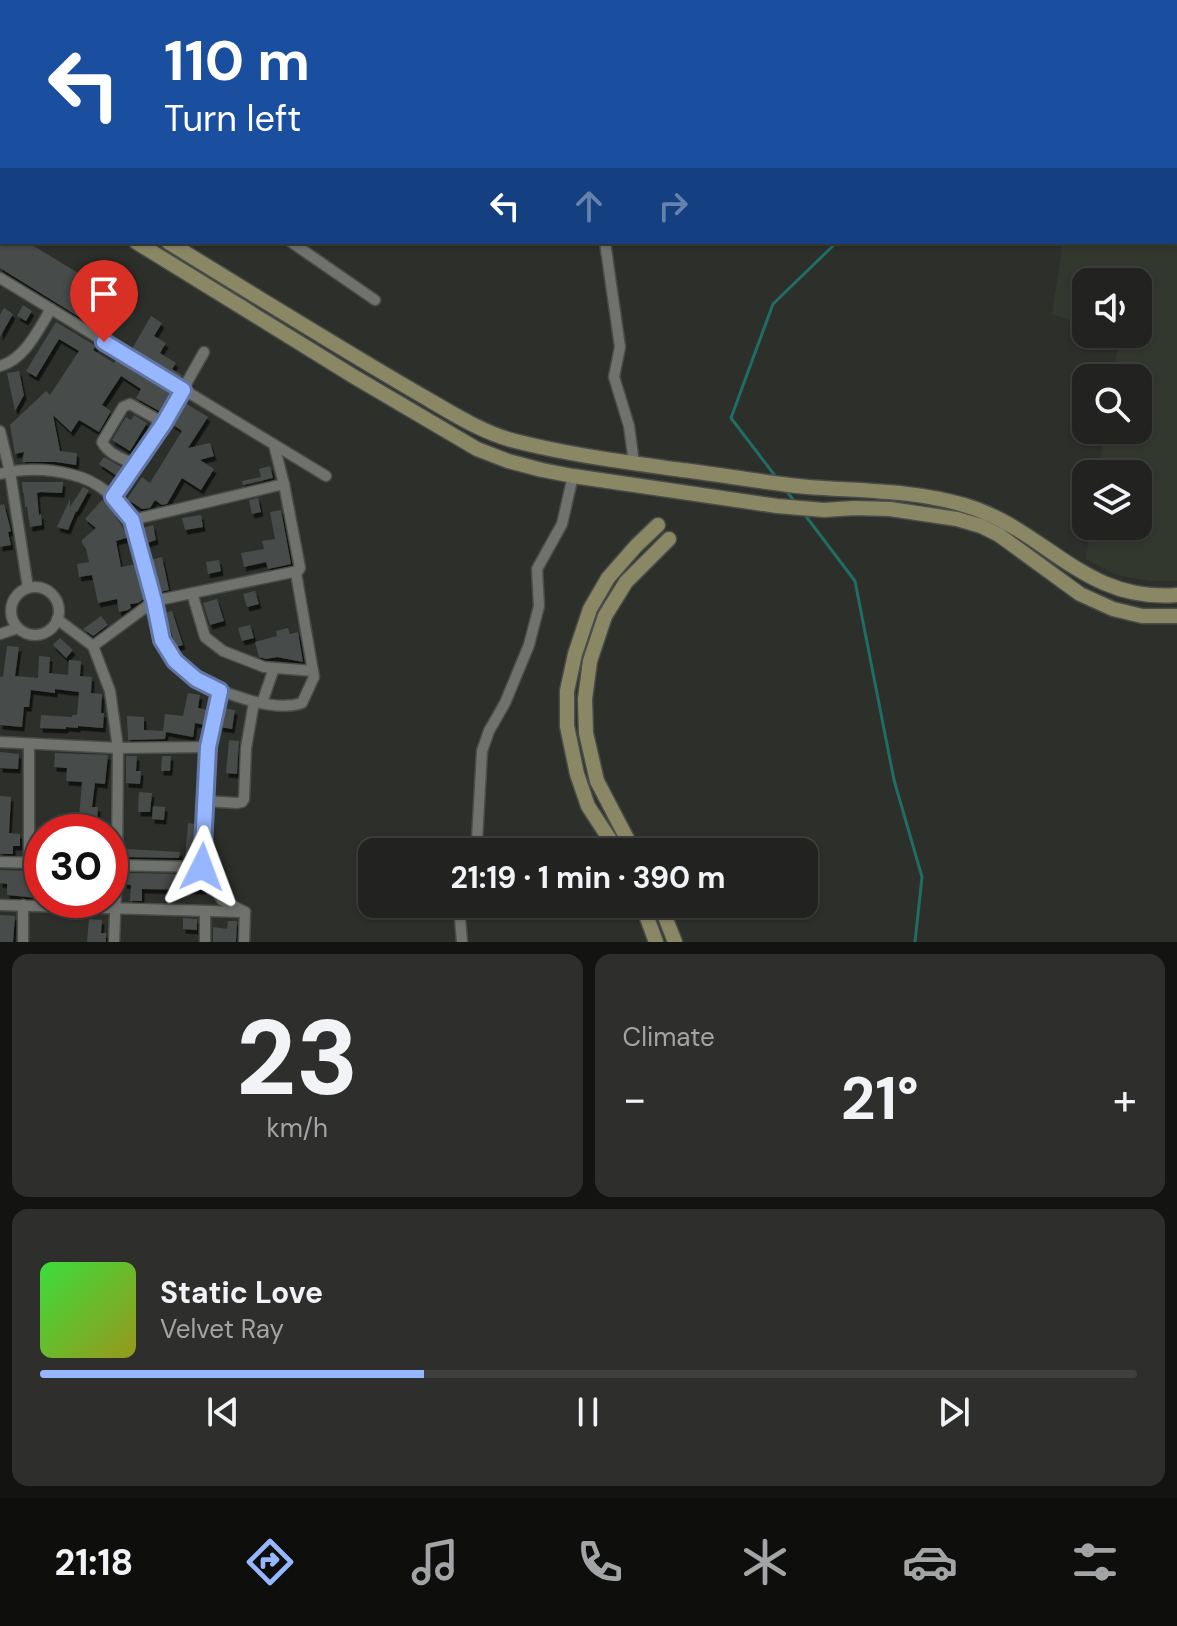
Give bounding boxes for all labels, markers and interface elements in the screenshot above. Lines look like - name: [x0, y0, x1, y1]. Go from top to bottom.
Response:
- text: 110 m: [164, 24, 310, 97]
- icon: left: [32, 32, 136, 136]
- text: Turn left: [164, 95, 301, 142]
- icon: left: [483, 184, 527, 228]
- icon: ahead: [567, 184, 611, 228]
- icon: right: [651, 184, 695, 228]
- pin: [70, 260, 138, 342]
- map controls: [1072, 268, 1152, 540]
- button: sound: [1072, 268, 1152, 348]
- icon: arrive: [82, 272, 126, 316]
- button: search: [1072, 364, 1152, 444]
- button: layers: [1072, 460, 1152, 540]
- speed limit sign: 30: [24, 814, 128, 918]
- position arrow: [160, 825, 244, 909]
- text: 21:19 · 1 min · 390 m: [451, 858, 725, 897]
- text: 23: [236, 991, 359, 1126]
- text: Climate: [623, 1020, 715, 1054]
- text: 21°: [841, 1059, 919, 1138]
- text: −: [623, 1070, 647, 1128]
- text: +: [1113, 1070, 1137, 1128]
- text: km/h: [267, 1111, 328, 1145]
- text: Static Love: [160, 1273, 323, 1312]
- text: Velvet Ray: [160, 1312, 284, 1346]
- icon: previous: [201, 1390, 245, 1434]
- icon: pause: [566, 1390, 610, 1434]
- icon: next: [932, 1390, 976, 1434]
- icon: directions: [242, 1534, 298, 1590]
- icon: music: [407, 1534, 463, 1590]
- icon: phone: [572, 1534, 628, 1590]
- icon: climate: [737, 1534, 793, 1590]
- icon: car: [902, 1534, 958, 1590]
- icon: filters: [1067, 1534, 1123, 1590]
- text: 21:18: [54, 1539, 133, 1586]

